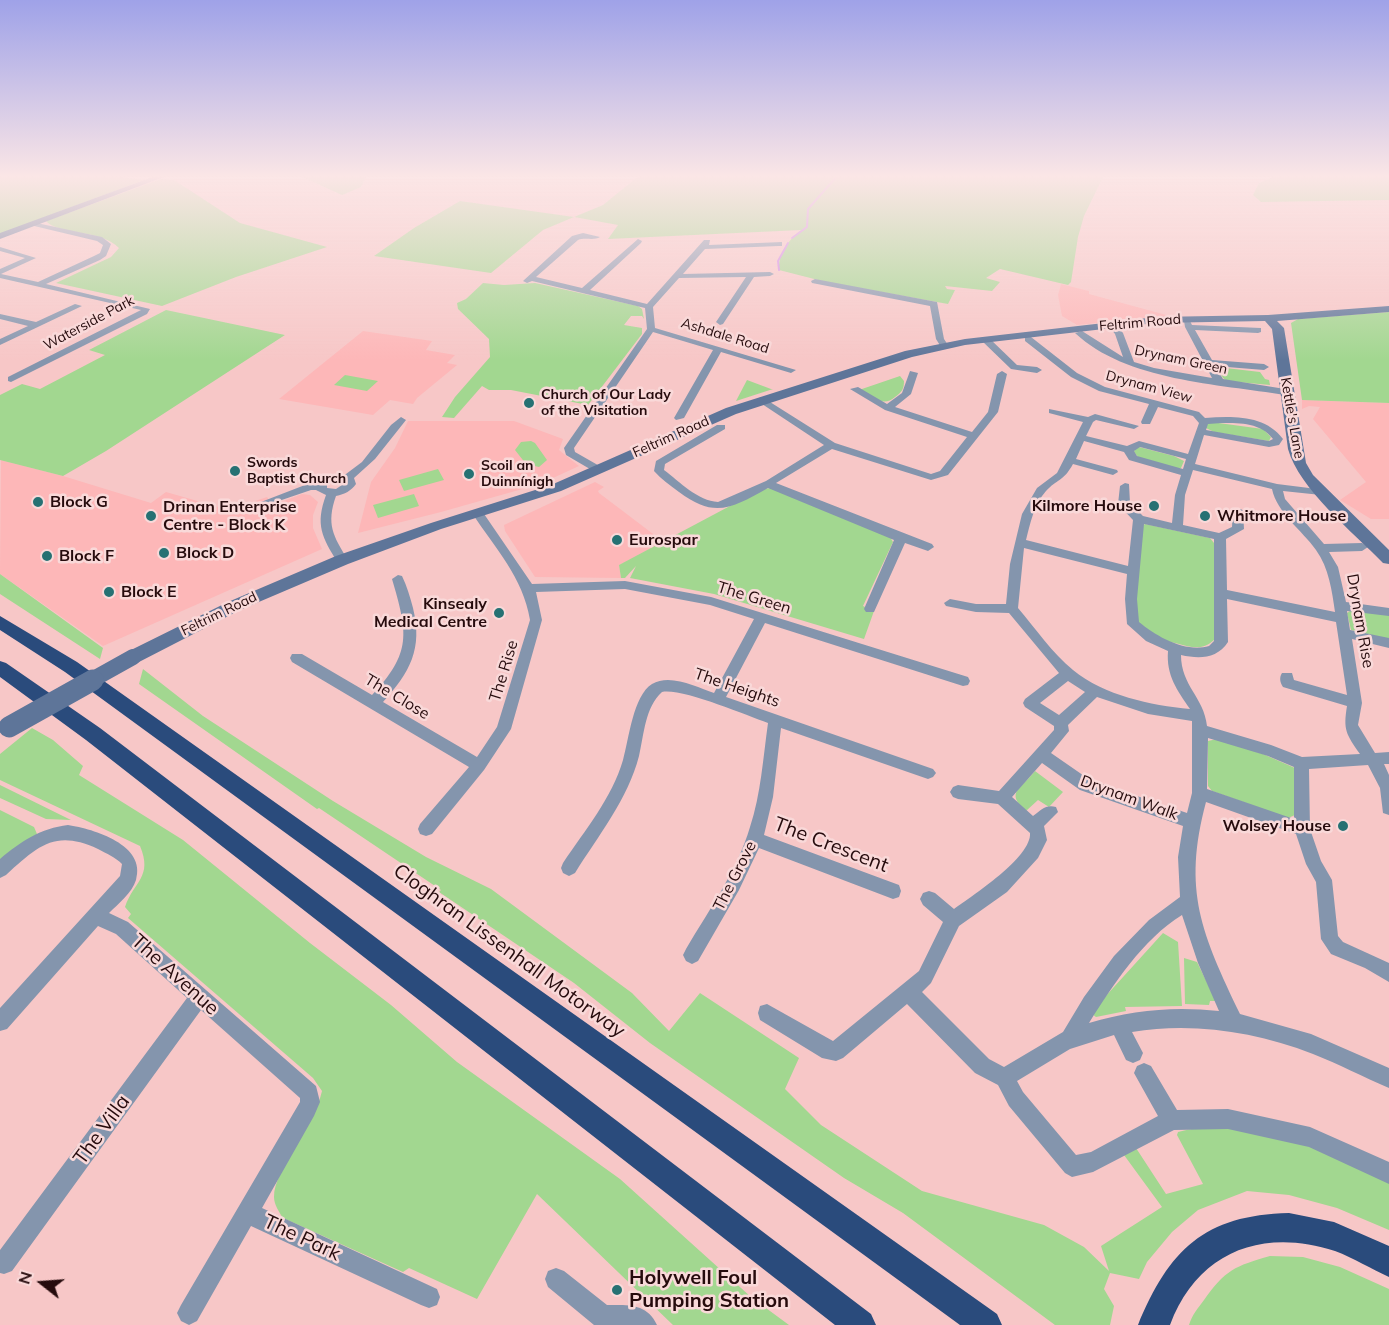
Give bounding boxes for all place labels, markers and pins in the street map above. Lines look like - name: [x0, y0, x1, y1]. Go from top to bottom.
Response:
- place label: Church of Our Lady of the Visitation: [541, 387, 671, 419]
- marker: Church of Our Lady of the Visitation: [522, 396, 536, 410]
- place label: Swords Baptist Church: [247, 455, 346, 488]
- place label: Scoil an Duinnínigh: [481, 458, 553, 490]
- marker: Swords Baptist Church: [228, 464, 242, 478]
- marker: Scoil an Duinnínigh: [462, 467, 476, 481]
- place label: Block G: [50, 492, 108, 512]
- marker: Block G: [31, 495, 45, 509]
- place label: Kilmore House: [1032, 496, 1142, 516]
- place label: Drinan Enterprise Centre - Block K: [163, 497, 297, 535]
- marker: Kilmore House: [1147, 499, 1161, 513]
- place label: Whitmore House: [1217, 506, 1346, 526]
- marker: Drinan Enterprise Centre - Block K: [144, 509, 158, 523]
- marker: Whitmore House: [1198, 509, 1212, 523]
- place label: Eurospar: [629, 530, 698, 550]
- marker: Eurospar: [610, 533, 624, 547]
- place label: Block D: [176, 543, 234, 563]
- place label: Block F: [59, 546, 114, 566]
- marker: Block D: [157, 546, 171, 560]
- marker: Block F: [40, 549, 54, 563]
- place label: Block E: [121, 582, 176, 602]
- marker: Block E: [102, 585, 116, 599]
- place label: Kinsealy Medical Centre: [374, 594, 487, 632]
- marker: Kinsealy Medical Centre: [492, 606, 506, 620]
- place label: Wolsey House: [1223, 816, 1331, 836]
- marker: Wolsey House: [1336, 819, 1350, 833]
- place label: Holywell Foul Pumping Station: [629, 1266, 789, 1313]
- marker: Holywell Foul Pumping Station: [610, 1283, 624, 1297]

